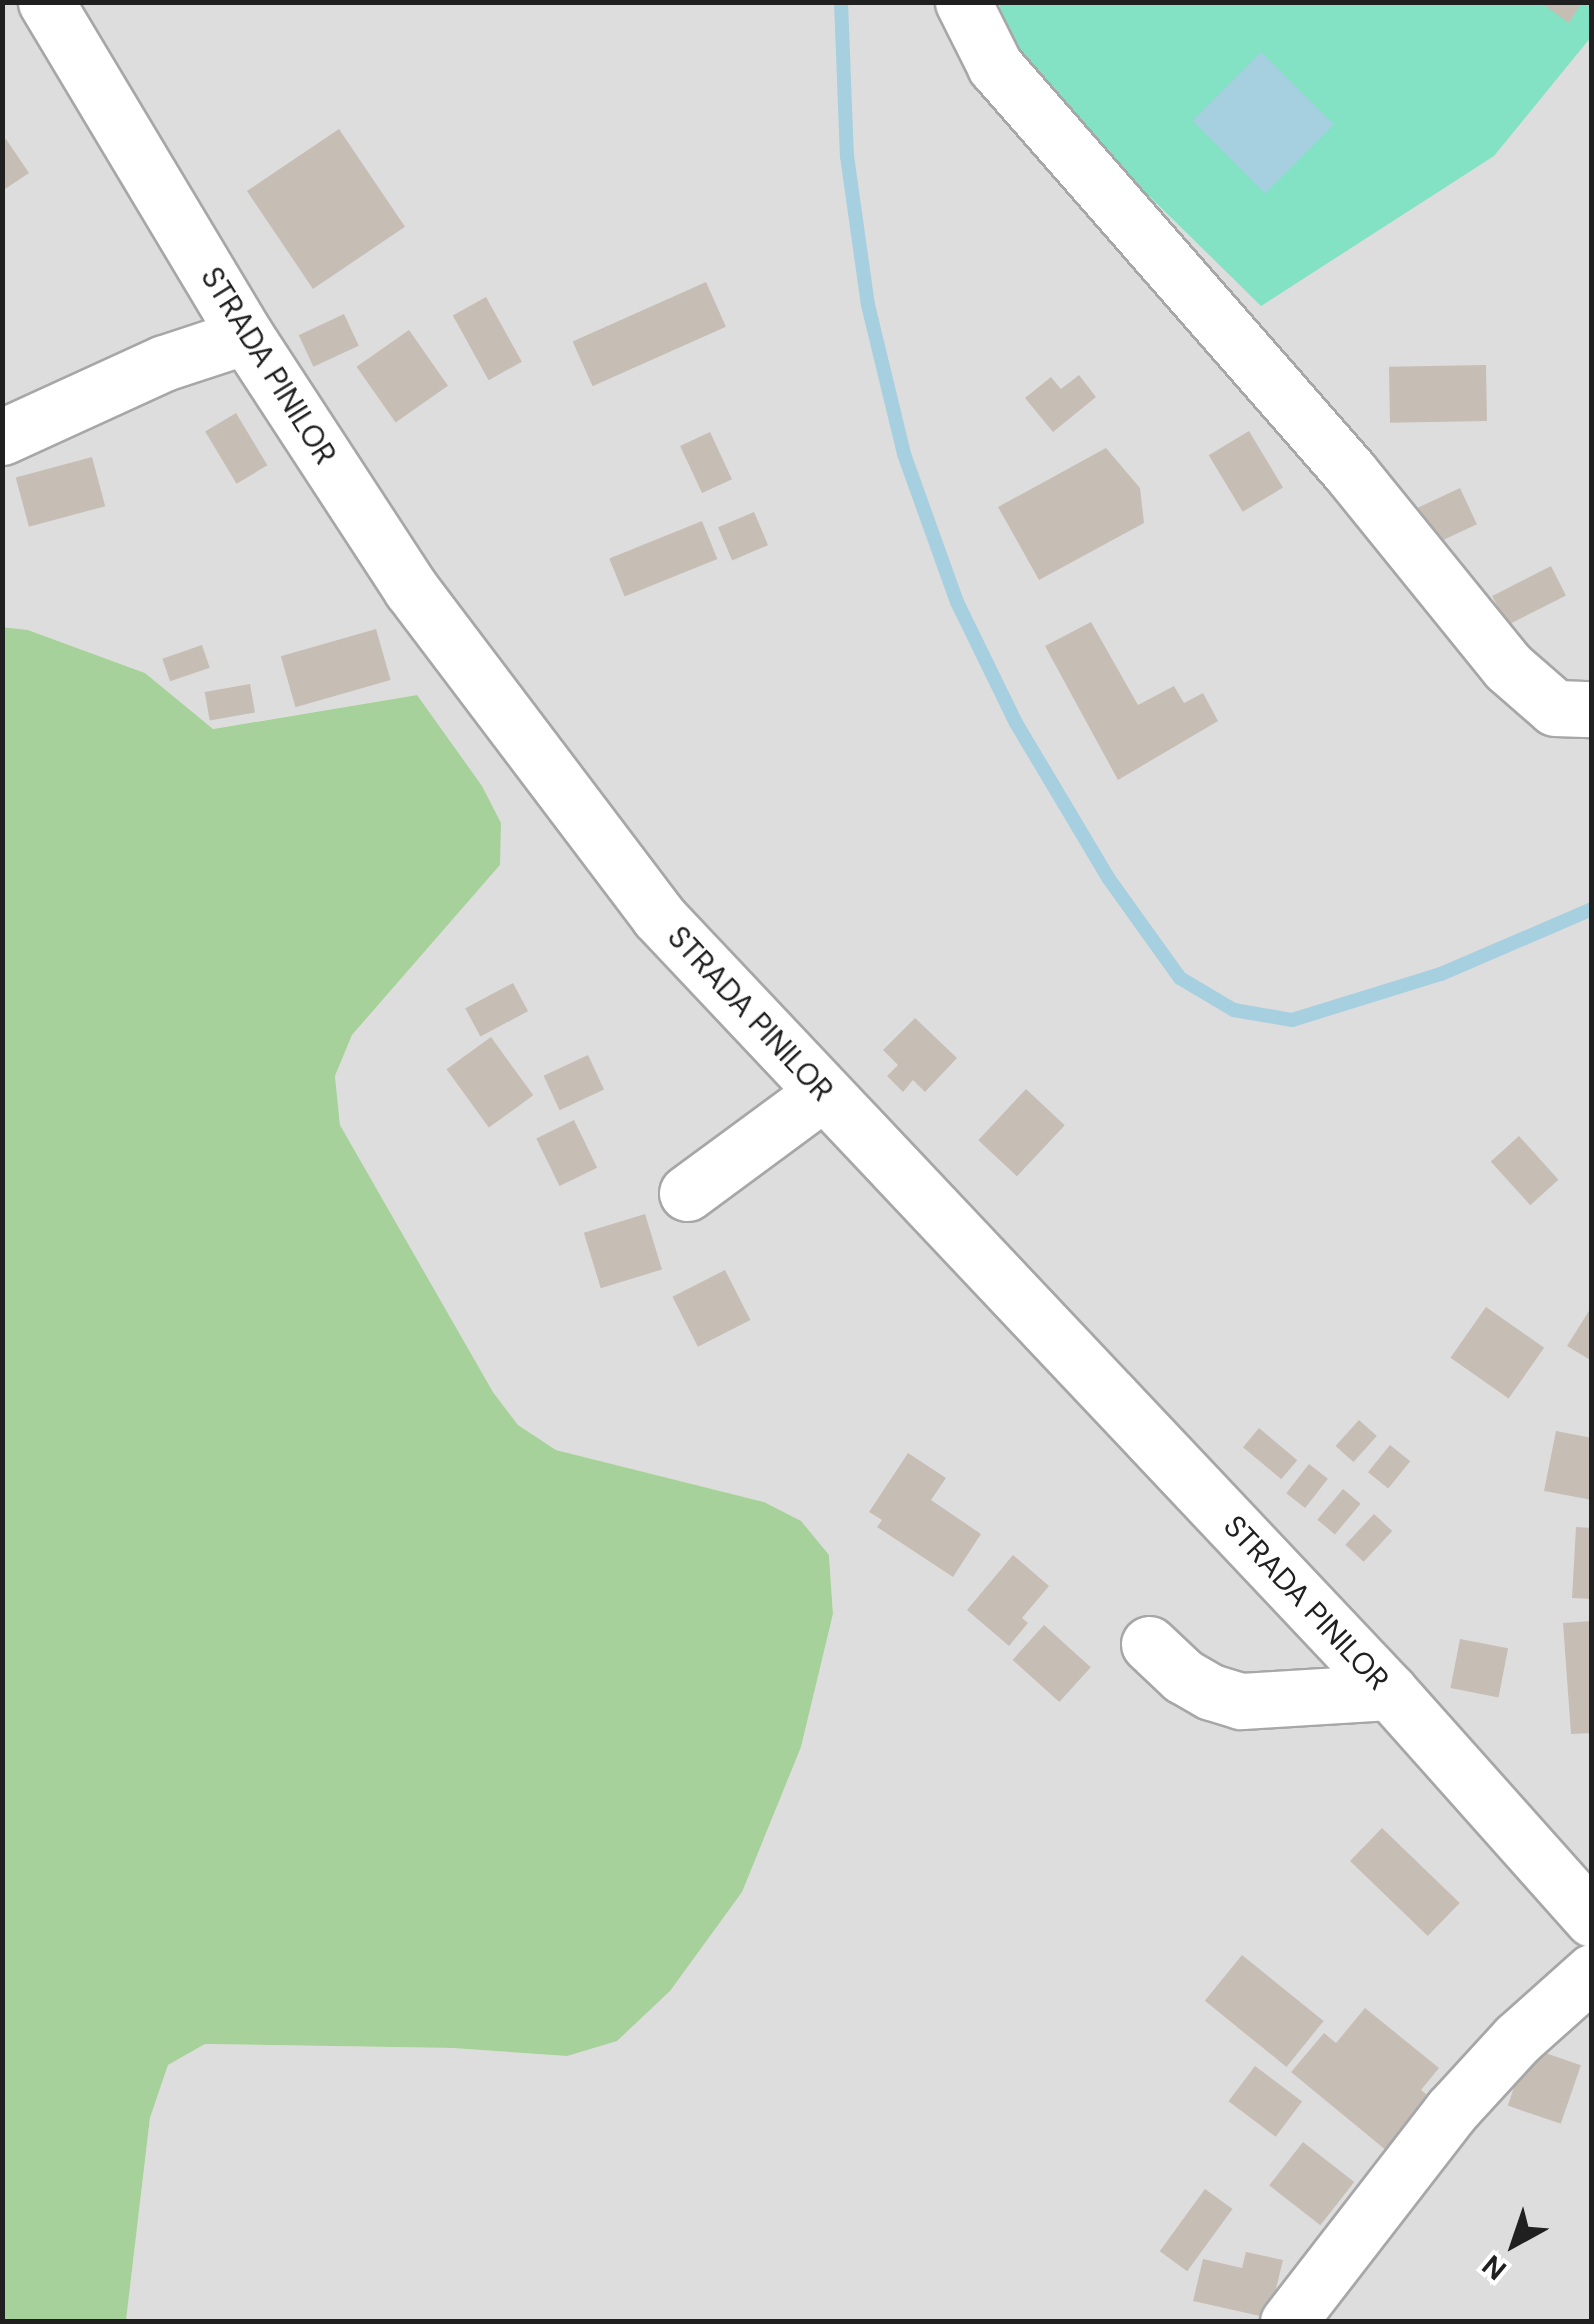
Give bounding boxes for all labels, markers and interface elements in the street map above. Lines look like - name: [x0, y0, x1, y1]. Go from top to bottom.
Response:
- street label: STRADA PINILOR: [193, 261, 343, 471]
- street label: STRADA PINILOR: [660, 919, 840, 1109]
- street label: STRADA PINILOR: [1216, 1508, 1396, 1698]
- north arrow: [1464, 2194, 1564, 2294]
- text: N: [1475, 2247, 1514, 2288]

